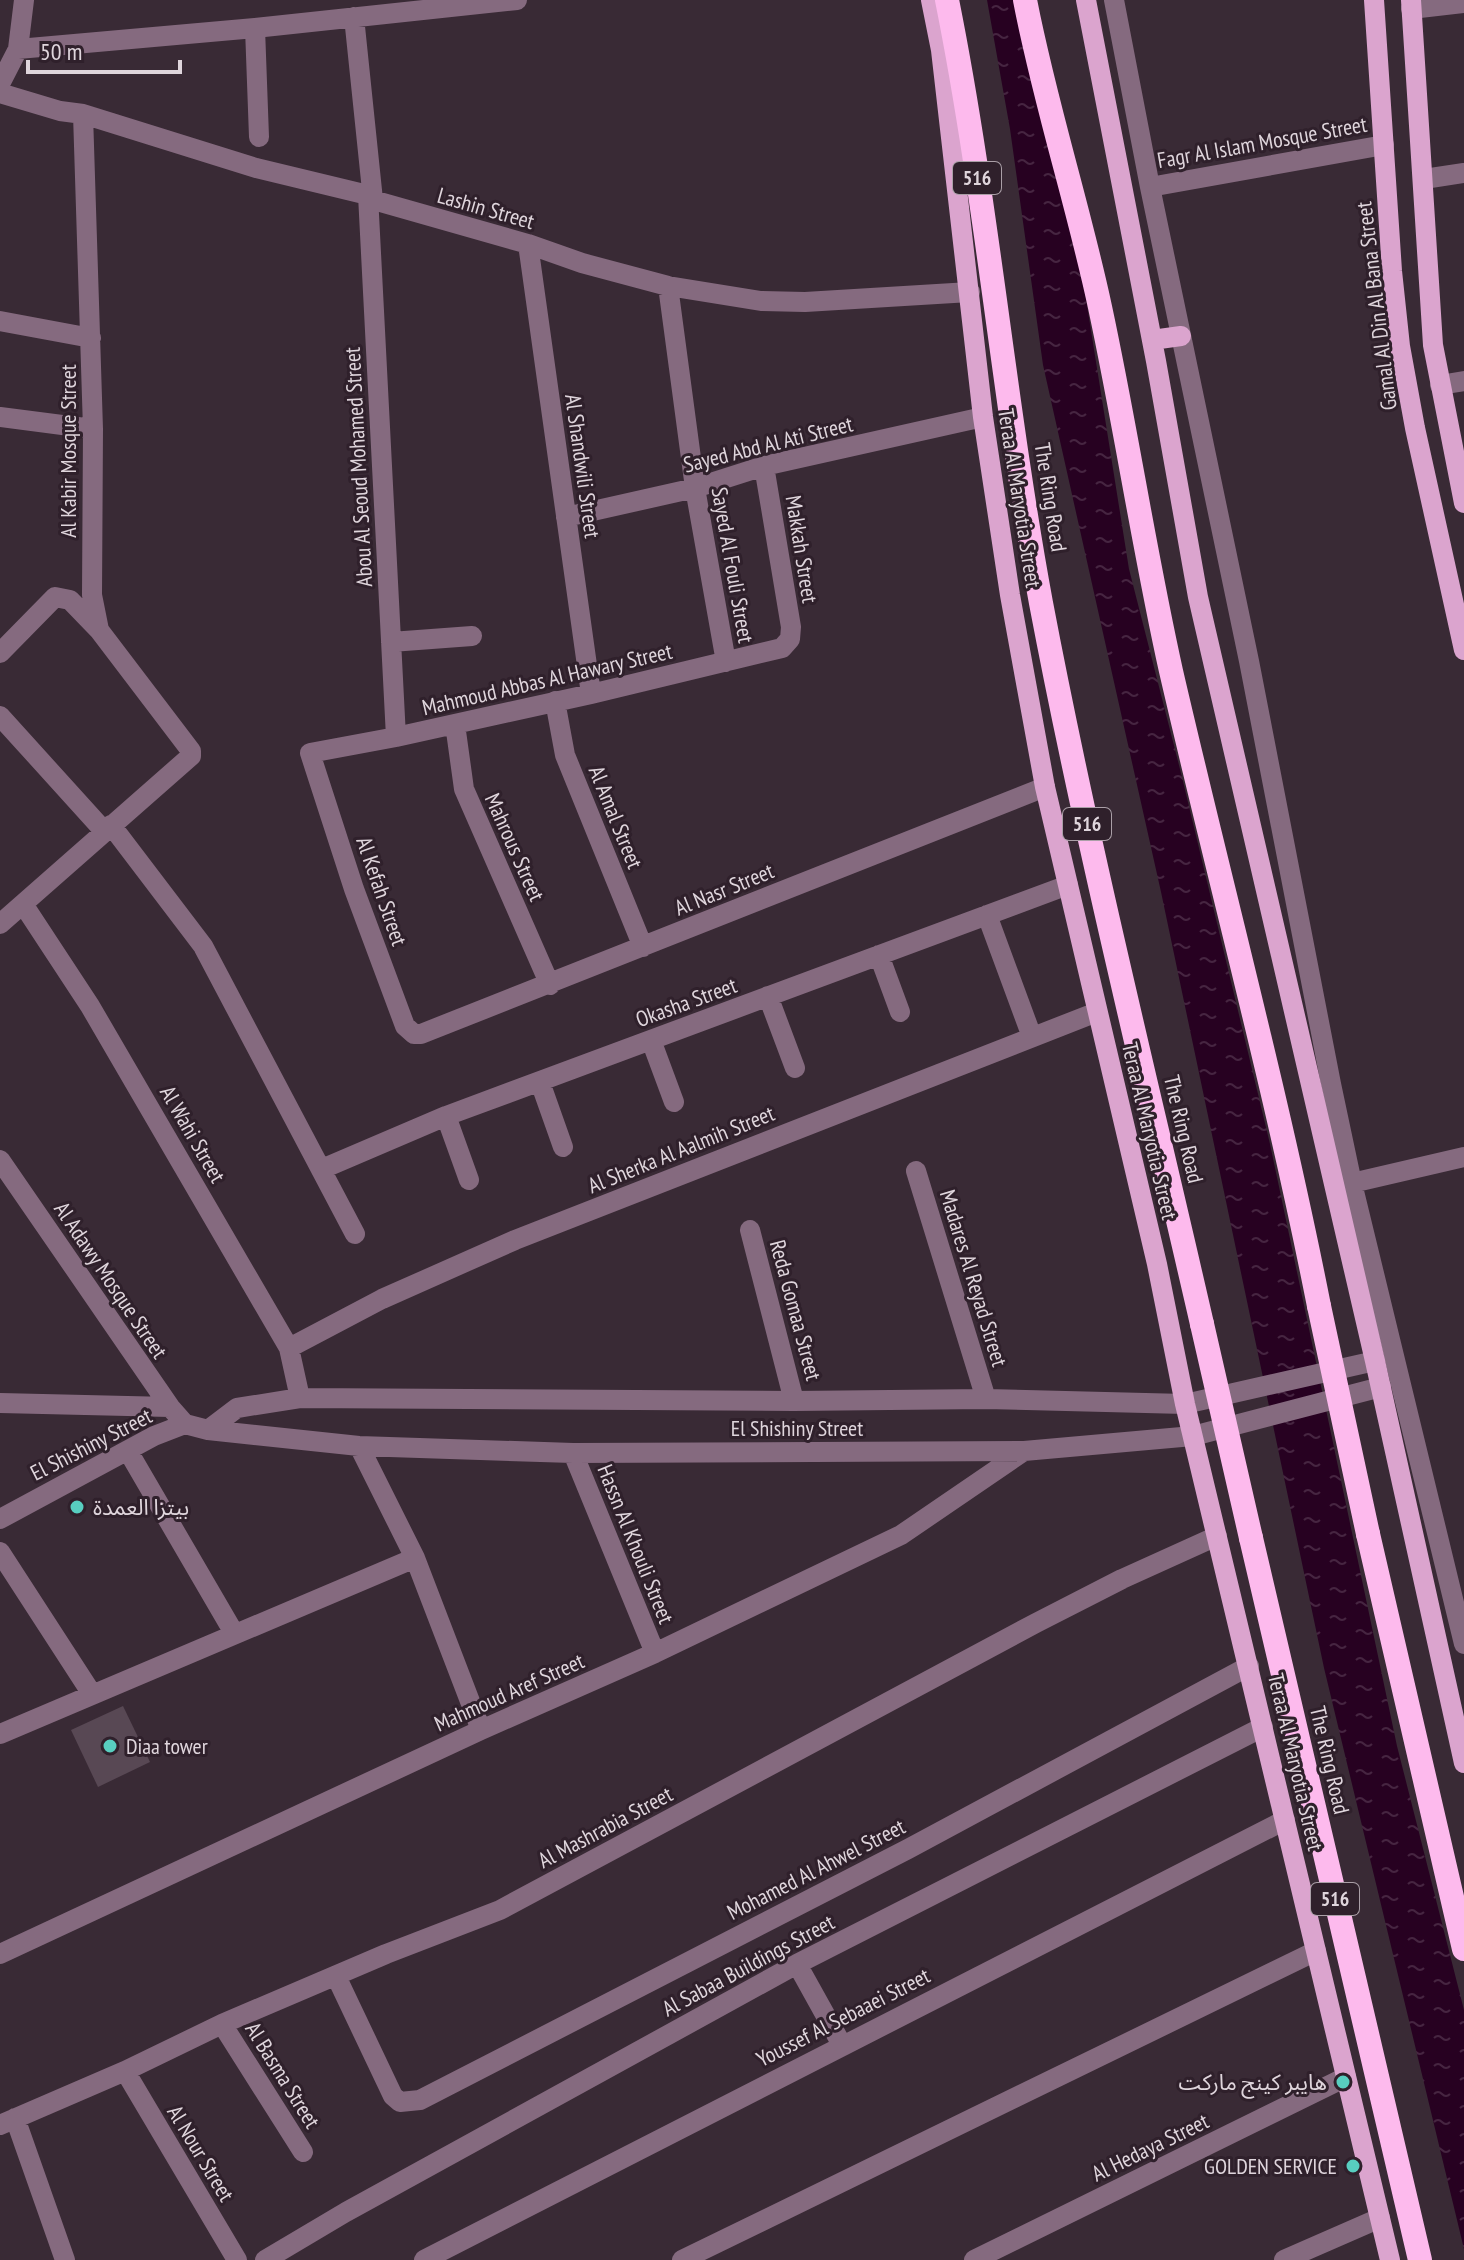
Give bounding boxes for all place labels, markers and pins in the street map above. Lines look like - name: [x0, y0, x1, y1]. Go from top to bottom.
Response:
- place label: بيتزا العمدة: [93, 1493, 189, 1521]
- marker: بيتزا العمدة: [68, 1498, 86, 1516]
- place label: Diaa tower: [126, 1732, 208, 1760]
- marker: Diaa tower: [101, 1737, 119, 1755]
- place label: هايبر كينج ماركت: [1178, 2068, 1327, 2099]
- marker: هايبر كينج ماركت: [1334, 2073, 1352, 2091]
- place label: GOLDEN SERVICE: [1204, 2152, 1337, 2180]
- marker: GOLDEN SERVICE: [1344, 2157, 1362, 2175]

